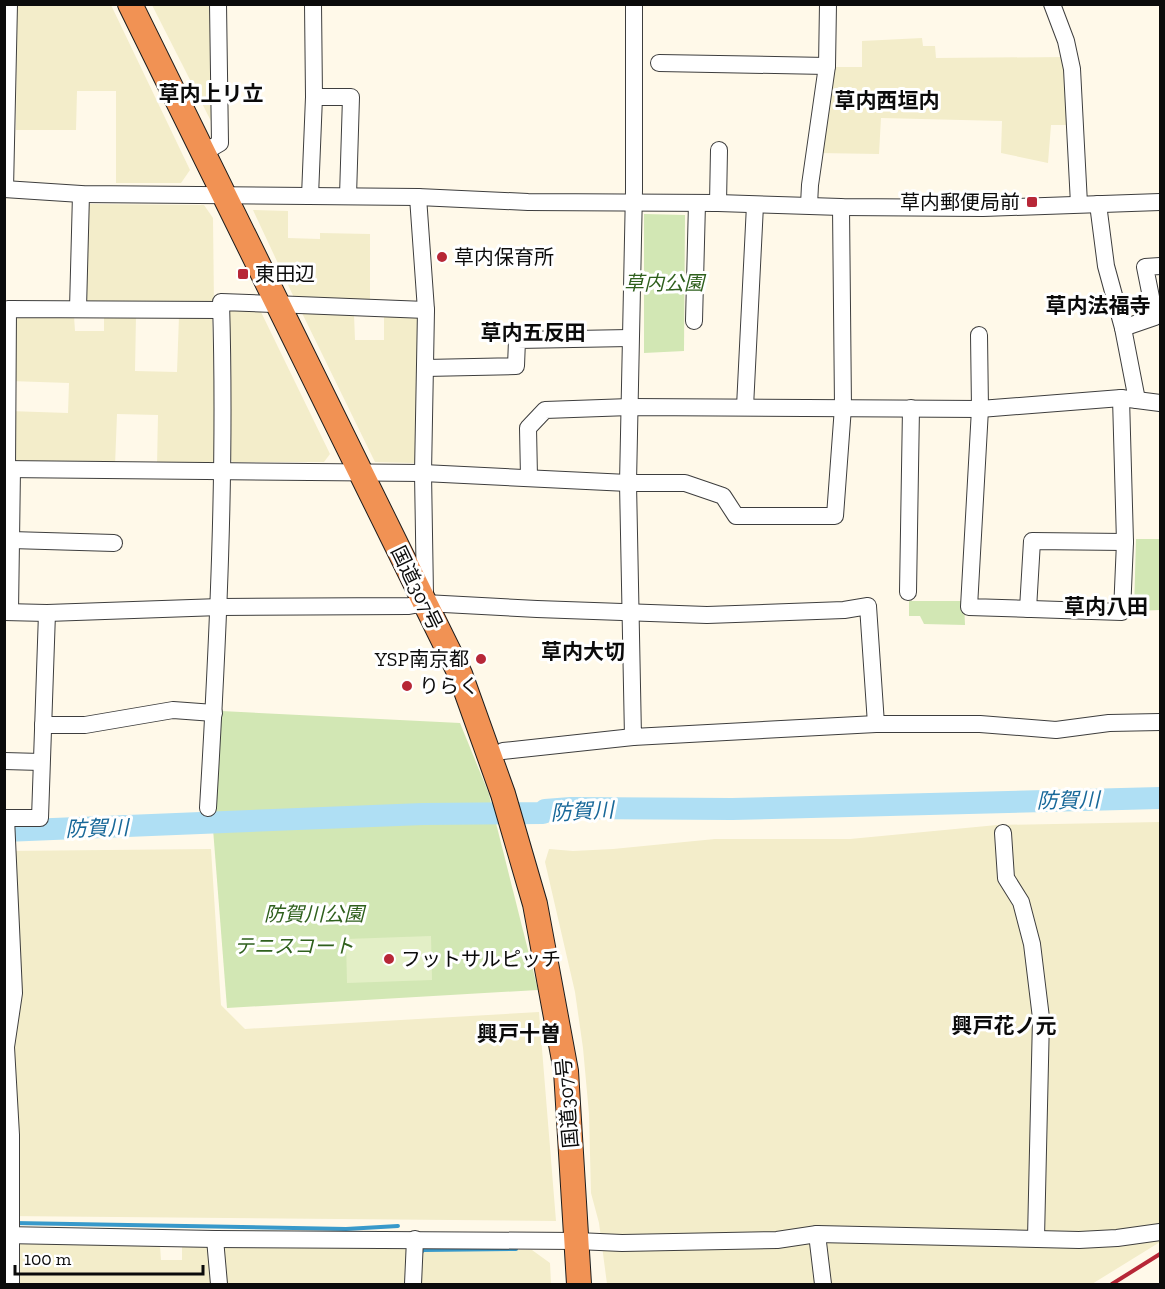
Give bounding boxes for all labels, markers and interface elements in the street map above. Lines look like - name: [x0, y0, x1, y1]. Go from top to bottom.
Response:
- district label: 草内上リ立: [159, 81, 264, 106]
- district label: 草内西垣内: [835, 88, 940, 113]
- place label: 草内郵便局前: [900, 190, 1020, 214]
- marker: 草内郵便局前: [1025, 195, 1039, 209]
- place label: 草内保育所: [454, 245, 554, 269]
- marker: 草内保育所: [435, 250, 449, 264]
- place label: 東田辺: [255, 262, 315, 286]
- marker: 東田辺: [236, 267, 250, 281]
- park label: 草内公園: [624, 271, 707, 295]
- district label: 草内法福寺: [1046, 293, 1151, 318]
- district label: 草内五反田: [481, 320, 586, 345]
- street label: 国道307号: [386, 542, 448, 634]
- district label: 草内八田: [1064, 594, 1148, 619]
- district label: 草内大切: [541, 639, 625, 664]
- place label: YSP南京都: [374, 647, 469, 671]
- marker: YSP南京都: [474, 652, 488, 666]
- place label: りらく: [419, 674, 479, 698]
- marker: りらく: [400, 679, 414, 693]
- water label: 防賀川: [1036, 787, 1102, 813]
- water label: 防賀川: [550, 797, 616, 825]
- water label: 防賀川: [65, 814, 131, 842]
- park label: 防賀川公園: [264, 902, 367, 926]
- park label: テニスコート: [234, 934, 354, 958]
- place label: フットサルピッチ: [401, 947, 561, 971]
- marker: フットサルピッチ: [382, 952, 396, 966]
- district label: 興戸花ノ元: [952, 1013, 1057, 1038]
- district label: 興戸十曽: [477, 1021, 561, 1046]
- street label: 国道307号: [551, 1057, 583, 1149]
- scale bar: [15, 1238, 202, 1276]
- text: 100 m: [24, 1248, 72, 1270]

